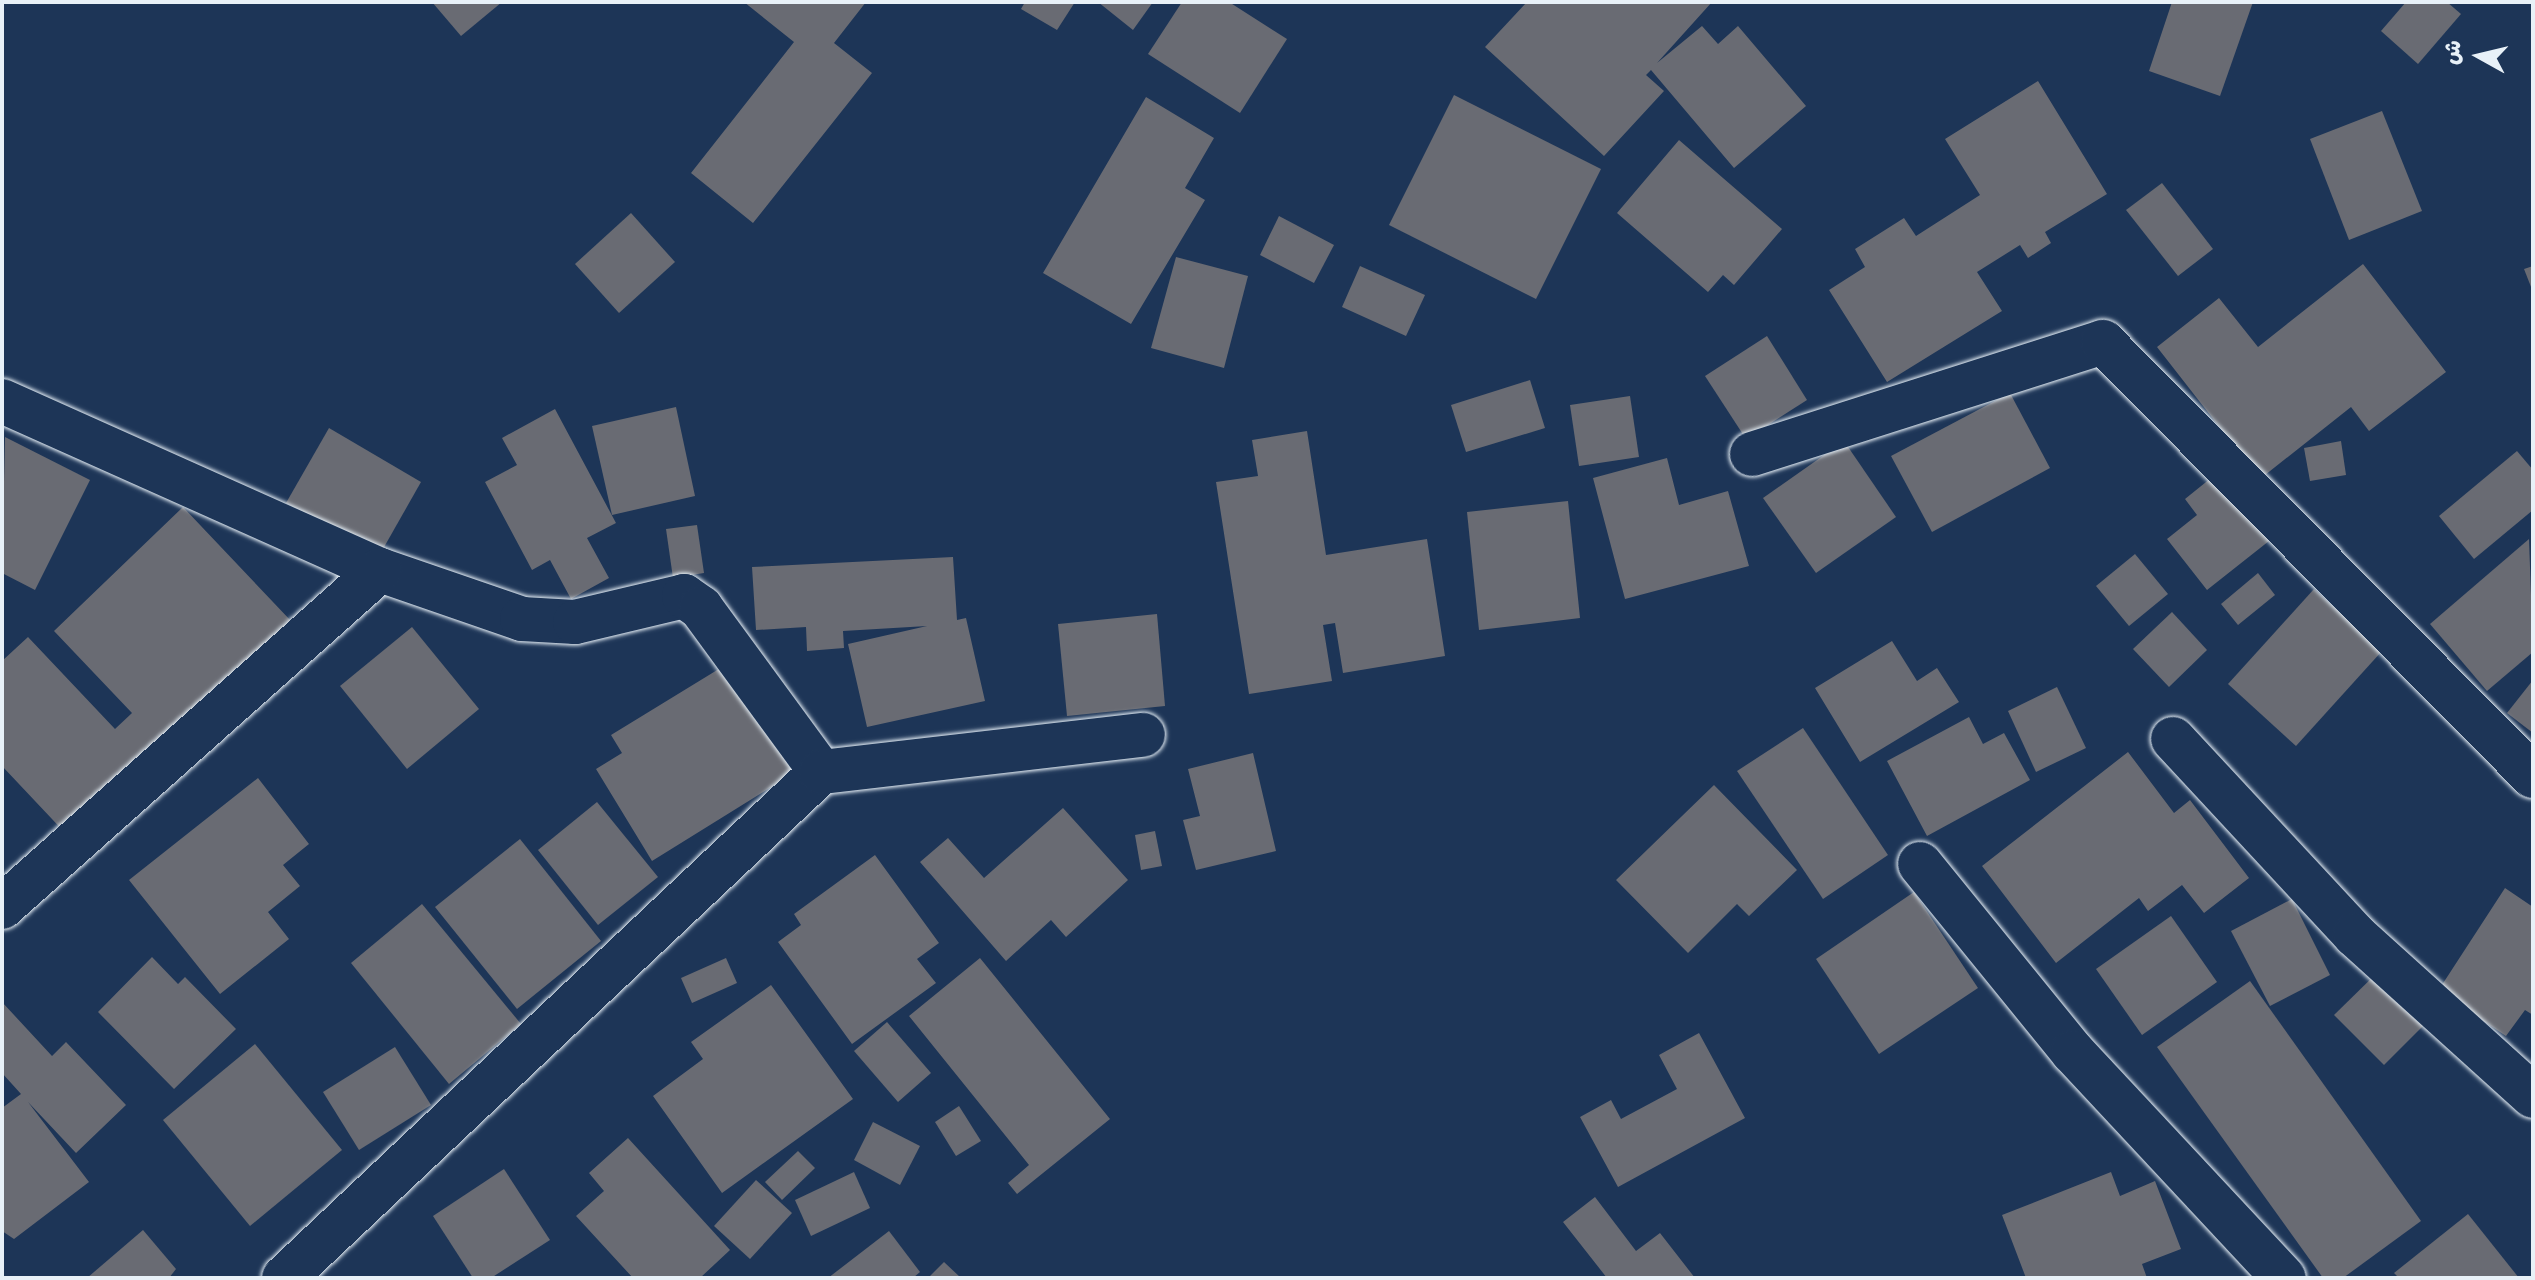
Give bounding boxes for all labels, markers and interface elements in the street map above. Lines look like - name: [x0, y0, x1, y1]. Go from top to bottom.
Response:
- north arrow: [2439, 16, 2519, 96]
- text: ش: [2441, 39, 2470, 66]

